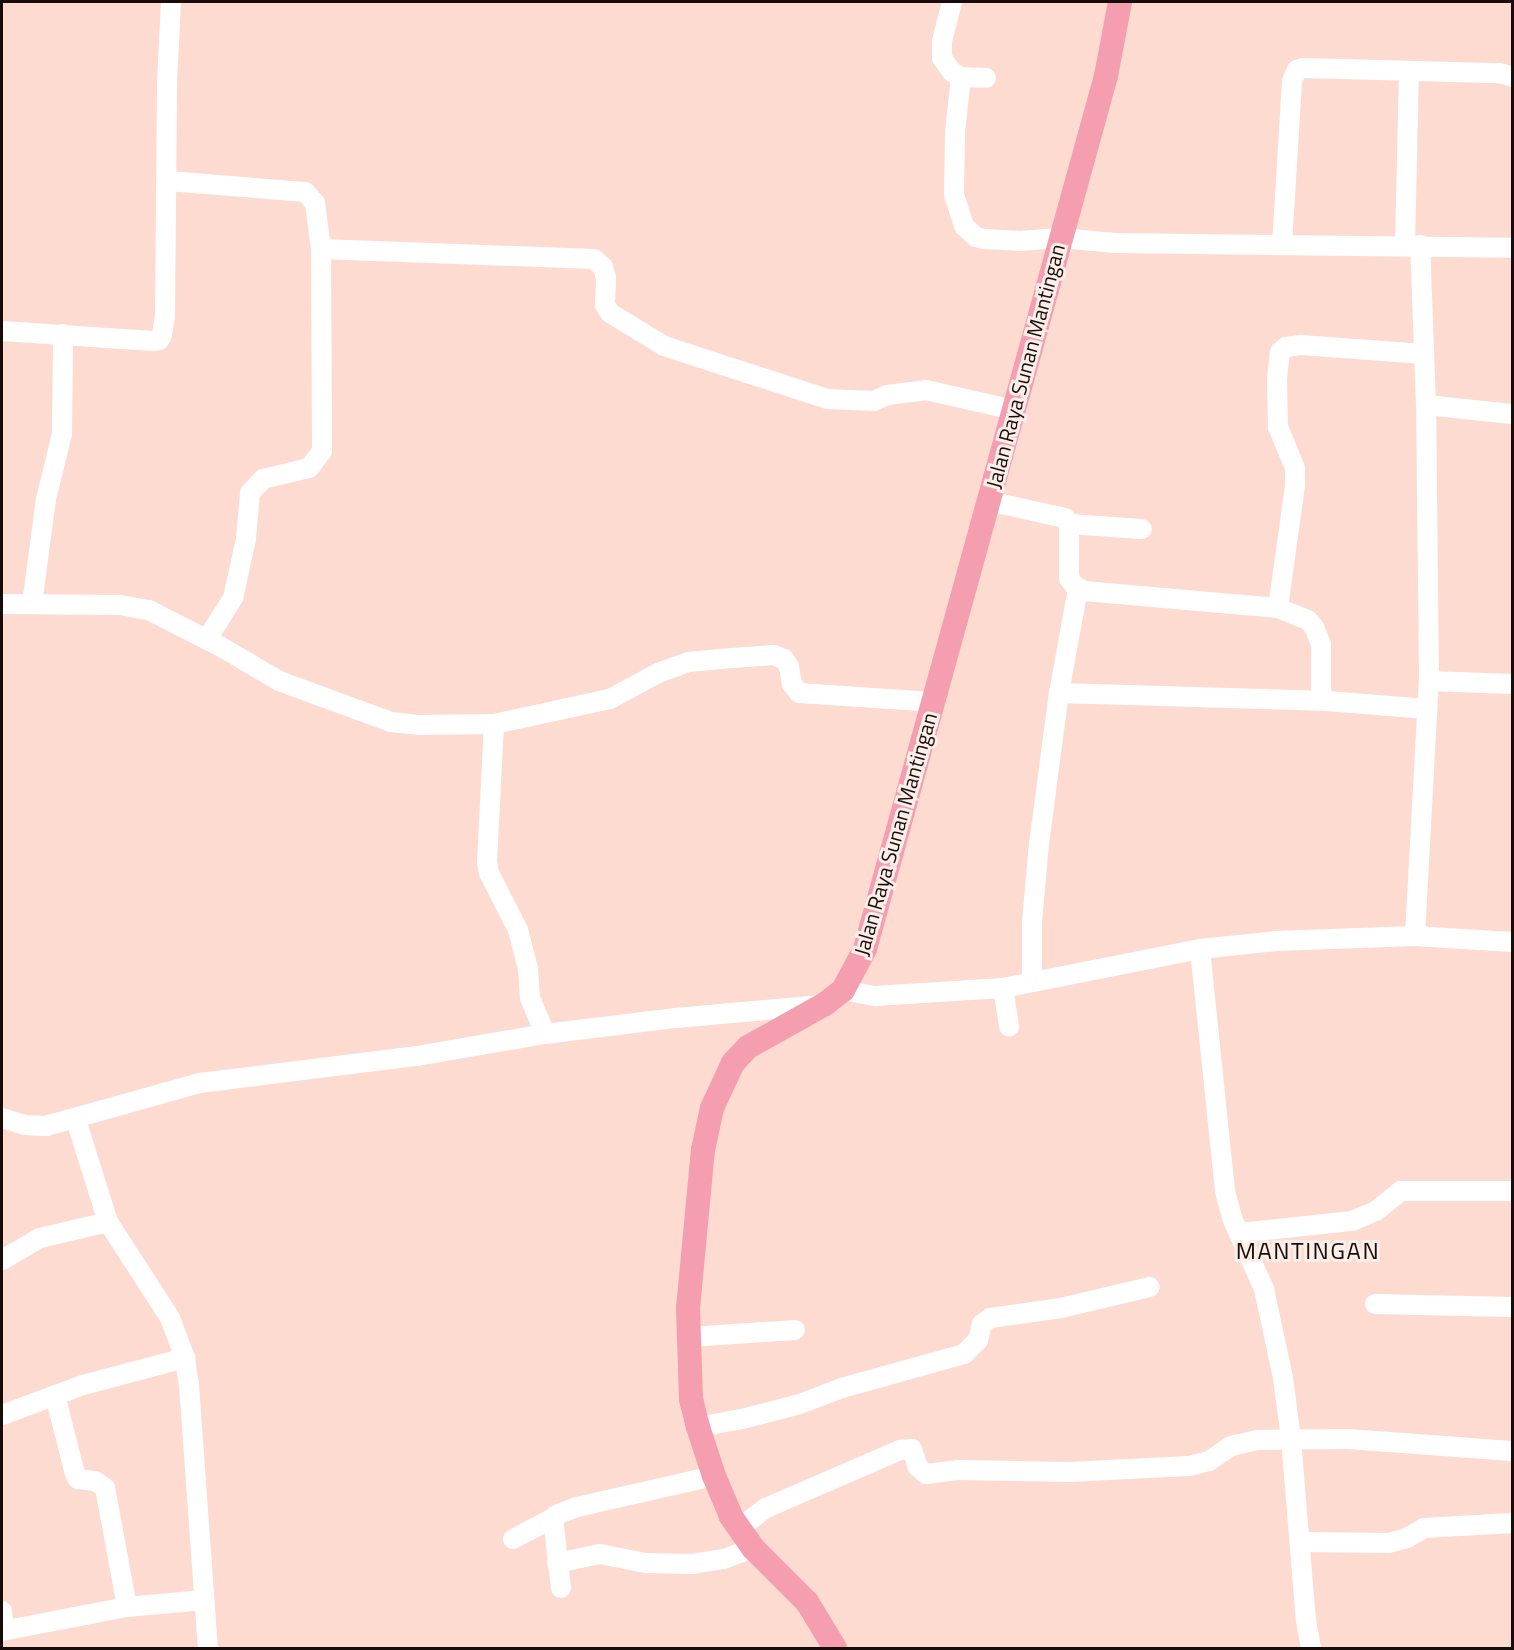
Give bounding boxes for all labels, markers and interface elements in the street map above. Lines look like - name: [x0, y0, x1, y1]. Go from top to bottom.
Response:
- street label: Jalan Raya Sunan Mantingan: [980, 241, 1070, 491]
- street label: Jalan Raya Sunan Mantingan: [848, 710, 942, 958]
- district label: MANTINGAN: [1236, 1237, 1380, 1265]

